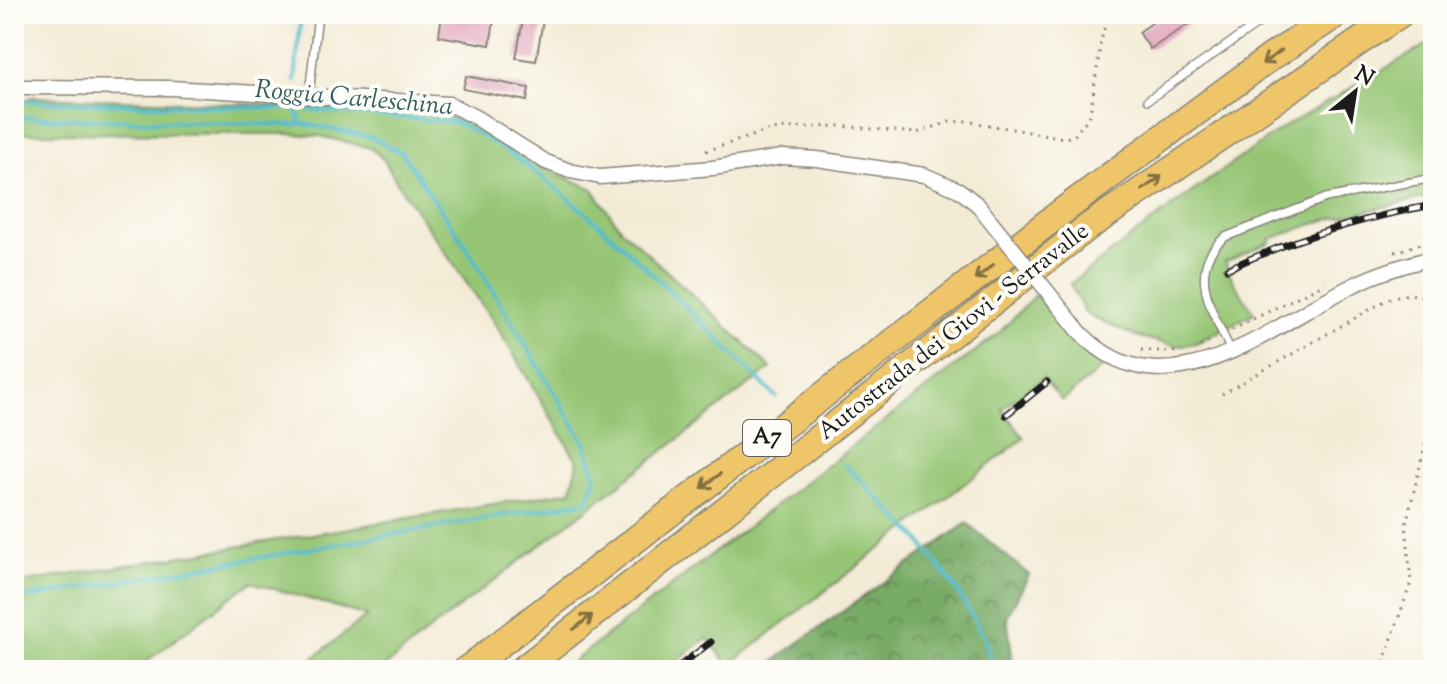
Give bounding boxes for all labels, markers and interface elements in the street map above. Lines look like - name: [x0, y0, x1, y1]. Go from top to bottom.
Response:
- one-way arrow: [1262, 49, 1284, 65]
- north arrow: [1315, 52, 1395, 132]
- text: N: [1348, 59, 1379, 96]
- water label: Roggia Carleschina: [254, 72, 454, 126]
- one-way arrow: [1140, 175, 1162, 191]
- street label: Autostrada dei Giovi - Serravalle: [811, 215, 1097, 449]
- one-way arrow: [974, 263, 995, 280]
- road number: A7: [743, 420, 791, 456]
- one-way arrow: [701, 473, 722, 490]
- one-way arrow: [572, 613, 593, 631]

